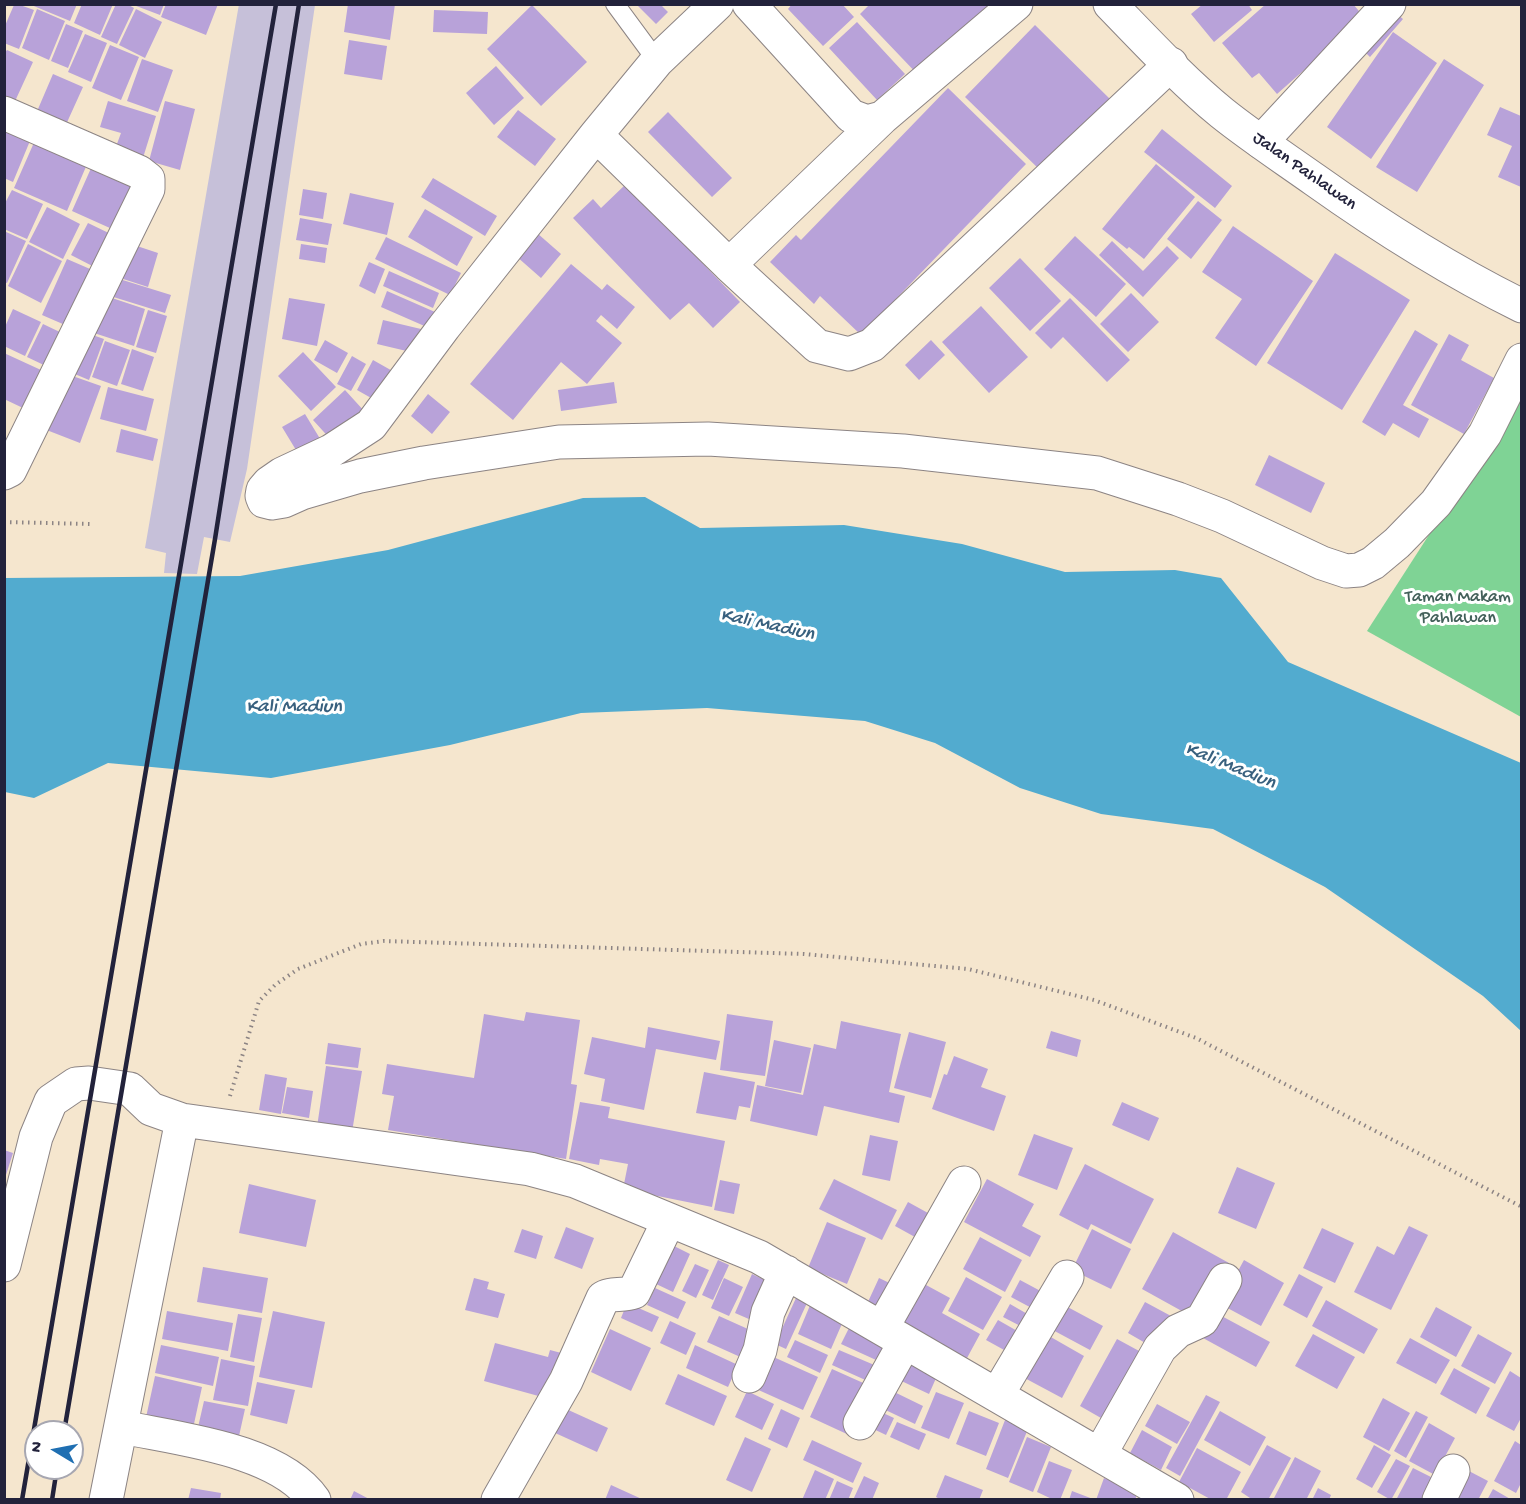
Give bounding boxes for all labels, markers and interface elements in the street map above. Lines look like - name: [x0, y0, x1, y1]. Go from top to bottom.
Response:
- street label: Jalan Pahlawan: [1248, 128, 1360, 216]
- park label: Taman Makam Pahlawan: [1405, 587, 1511, 630]
- water label: Kali Madiun: [718, 604, 816, 648]
- water label: Kali Madiun: [246, 696, 342, 720]
- water label: Kali Madiun: [1181, 738, 1279, 796]
- north arrow: [24, 1420, 84, 1480]
- text: N: [27, 1440, 48, 1454]

